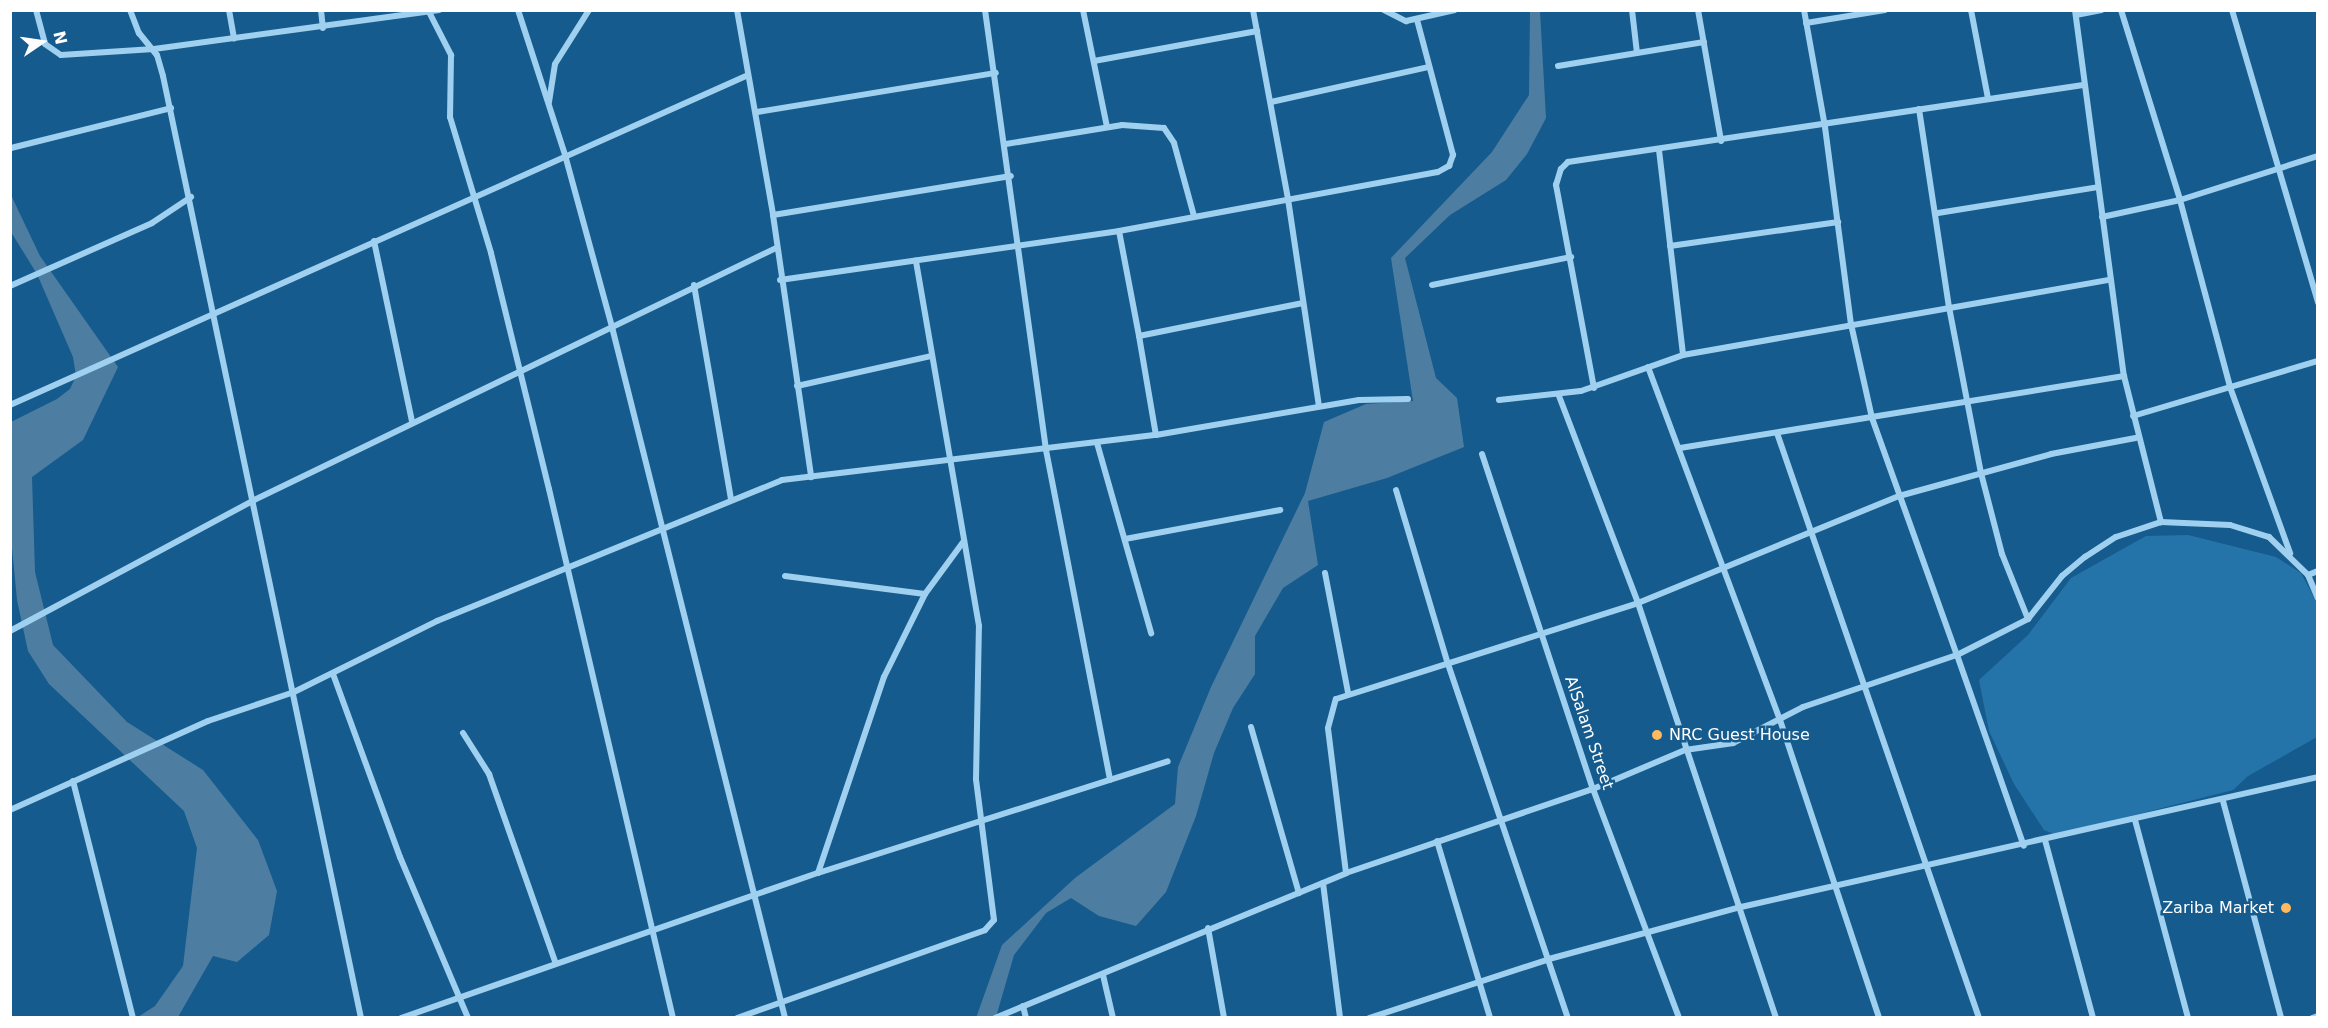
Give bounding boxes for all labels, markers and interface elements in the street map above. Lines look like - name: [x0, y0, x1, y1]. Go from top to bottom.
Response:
- north arrow: [12, 12, 72, 72]
- text: N: [49, 29, 71, 46]
- street label: AlSalam Street: [1561, 674, 1617, 792]
- place label: NRC Guest House: [1669, 725, 1810, 745]
- marker: NRC Guest House: [1650, 728, 1664, 742]
- place label: Zariba Market: [2162, 898, 2274, 918]
- marker: Zariba Market: [2279, 901, 2293, 915]

